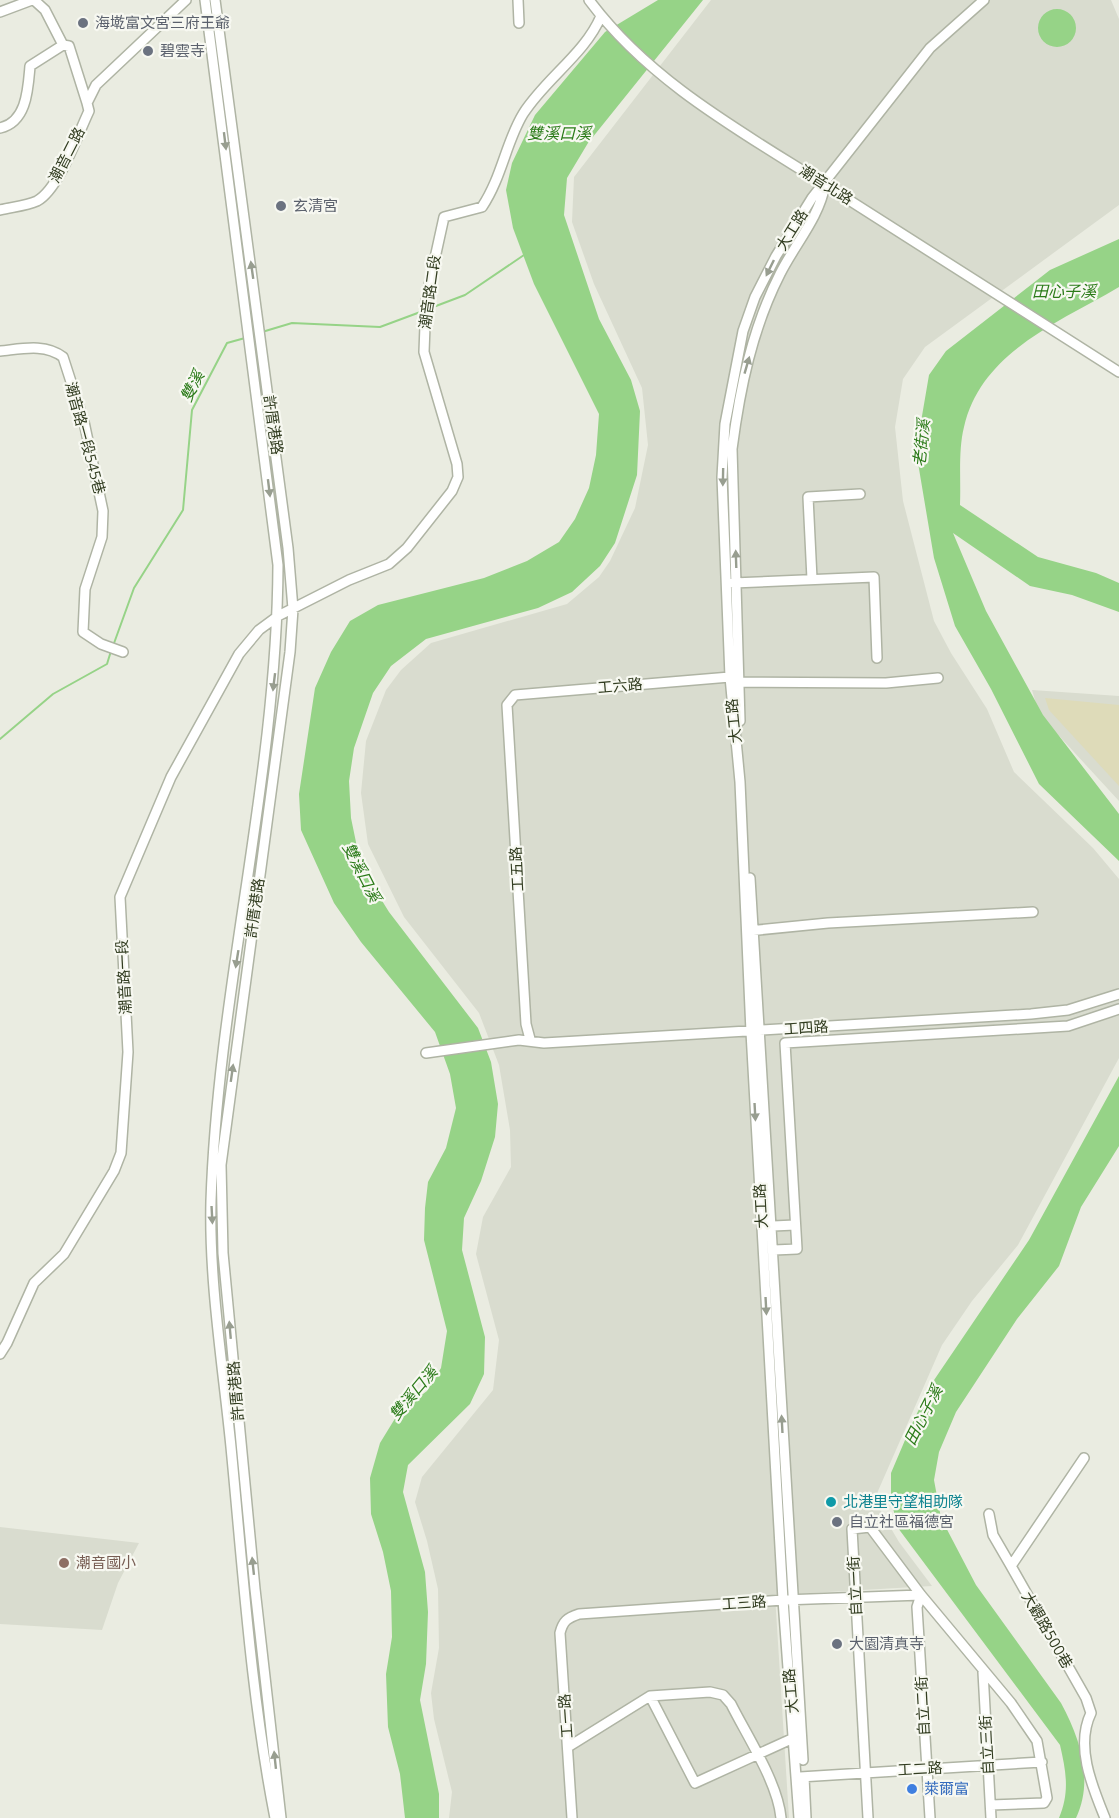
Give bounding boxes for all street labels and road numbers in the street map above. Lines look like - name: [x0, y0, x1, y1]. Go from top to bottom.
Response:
- street label: 潮音二路: [44, 123, 89, 186]
- street label: 潮音北路: [796, 160, 857, 209]
- street label: 大工路: [771, 205, 812, 254]
- street label: 潮音路二段: [414, 253, 444, 330]
- street label: 潮音路一段545巷: [61, 379, 111, 496]
- street label: 許厝港路: [260, 394, 288, 456]
- street label: 工六路: [597, 673, 643, 697]
- street label: 大工路: [721, 698, 745, 745]
- street label: 工五路: [505, 846, 527, 892]
- street label: 許厝港路: [240, 877, 268, 939]
- street label: 潮音路一段: [111, 939, 135, 1015]
- street label: 工四路: [783, 1015, 829, 1039]
- street label: 大工路: [749, 1183, 771, 1229]
- street label: 許厝港路: [222, 1360, 248, 1422]
- street label: 自立一街: [842, 1556, 866, 1617]
- street label: 大觀路500巷: [1018, 1587, 1078, 1672]
- street label: 工三路: [721, 1590, 767, 1614]
- street label: 大工路: [778, 1668, 802, 1714]
- street label: 自立二街: [910, 1676, 934, 1737]
- street label: 工一路: [553, 1693, 577, 1739]
- street label: 自立三街: [974, 1715, 998, 1776]
- street label: 工二路: [897, 1757, 943, 1779]

